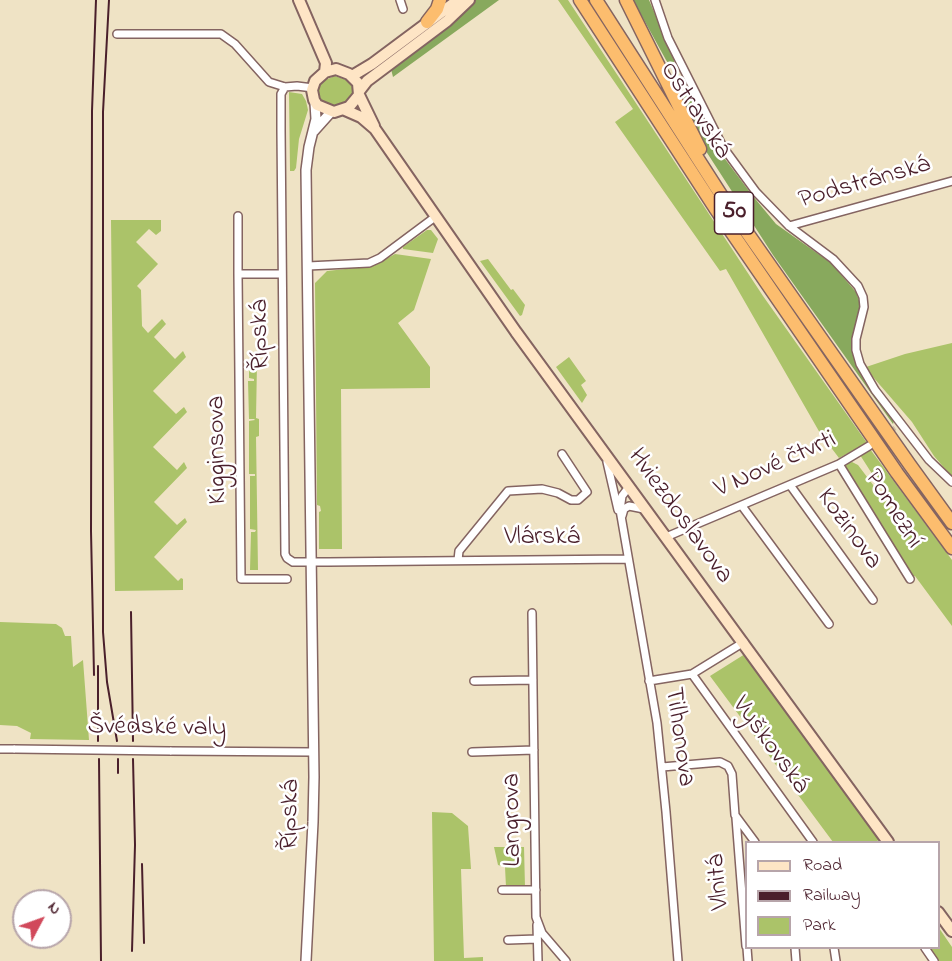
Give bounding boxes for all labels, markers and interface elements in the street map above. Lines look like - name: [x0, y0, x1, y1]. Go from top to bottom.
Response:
- street label: Ostravská: [651, 57, 737, 165]
- street label: Podstránská: [796, 150, 934, 218]
- road number: 50: [714, 192, 754, 234]
- street label: Řípská: [246, 299, 278, 371]
- street label: Kigginsova: [202, 395, 236, 505]
- street label: V Nové čtvrti: [710, 425, 842, 507]
- street label: Hviezdoslavova: [619, 443, 739, 591]
- street label: Pomezní: [856, 465, 928, 555]
- street label: Kozinova: [808, 484, 888, 576]
- street label: Vlárská: [504, 523, 580, 555]
- street label: Tilhonova: [656, 685, 700, 789]
- street label: Vyškovská: [723, 691, 815, 801]
- street label: Švédské valy: [87, 712, 227, 746]
- street label: Langrova: [498, 773, 530, 867]
- street label: Řípská: [276, 779, 308, 851]
- legend: [745, 841, 940, 949]
- street label: Vlnitá: [702, 853, 738, 911]
- text: Road: [803, 853, 842, 879]
- text: Railway: [803, 883, 860, 909]
- north arrow: [12, 889, 72, 949]
- text: N: [41, 897, 67, 920]
- text: Park: [803, 913, 836, 939]

